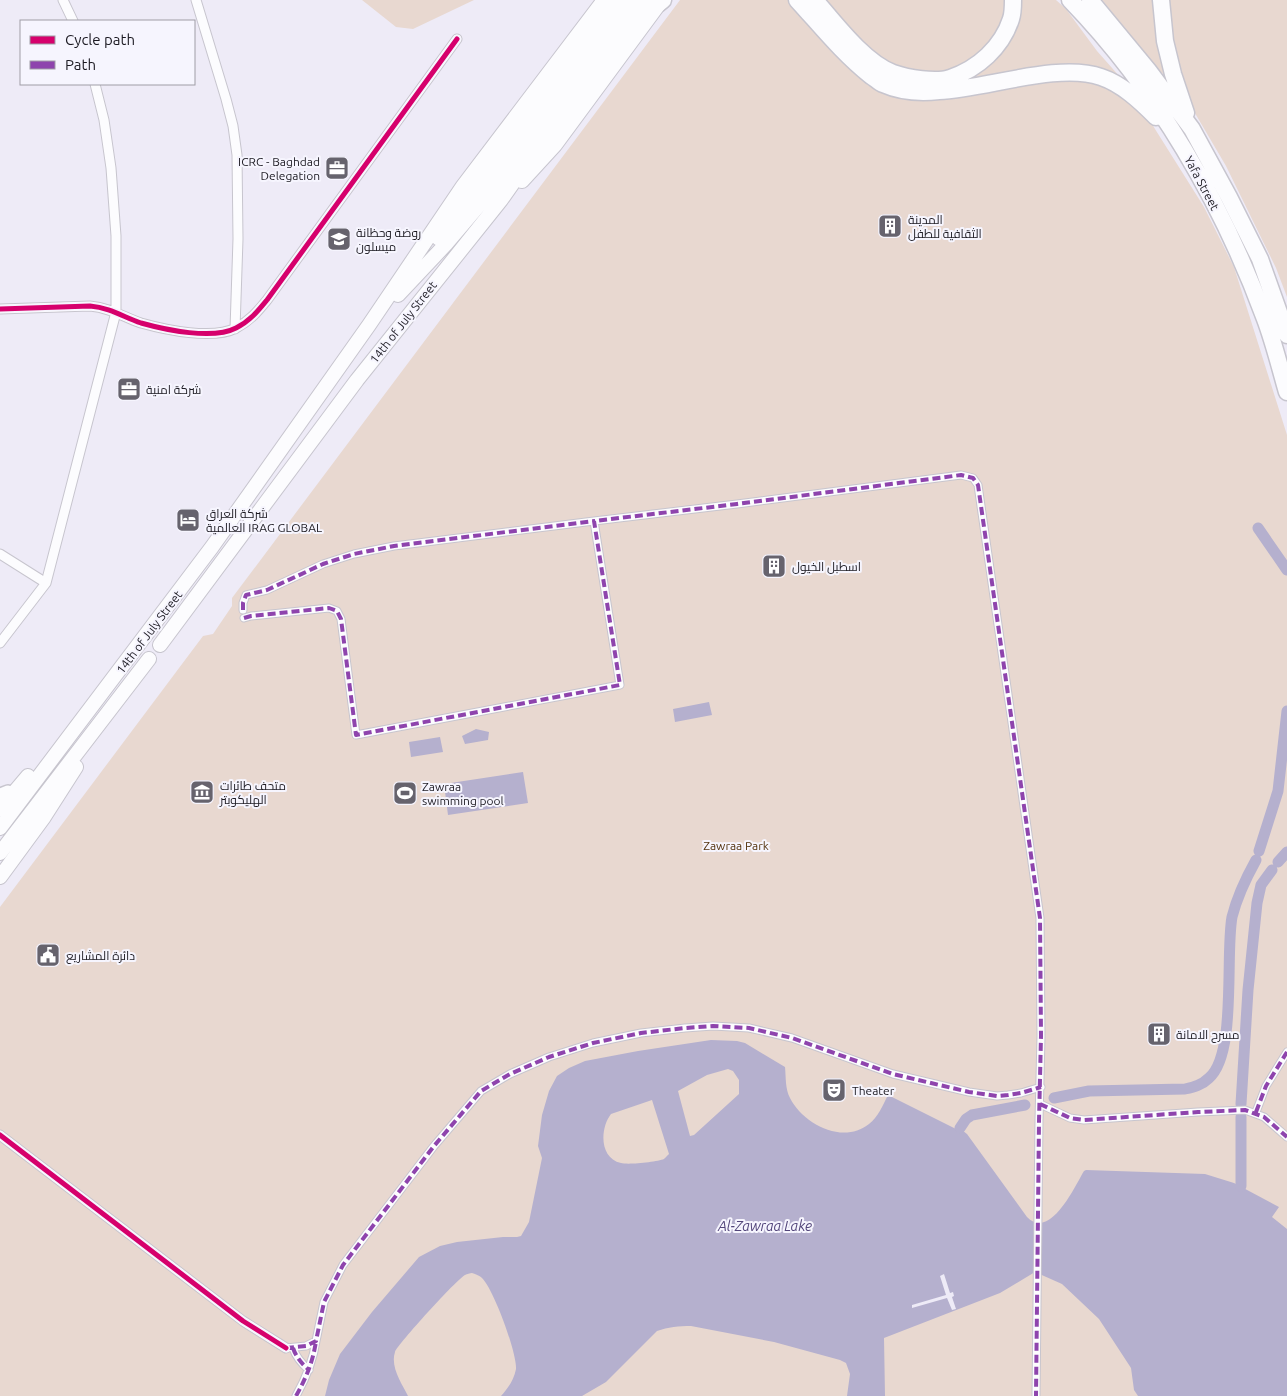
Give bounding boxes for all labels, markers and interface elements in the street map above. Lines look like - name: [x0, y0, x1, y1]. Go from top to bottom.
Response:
- legend: [20, 20, 195, 85]
- text: Cycle path: [65, 31, 135, 48]
- text: Path: [65, 56, 96, 73]
- street label: Yafa Street: [1182, 154, 1222, 213]
- place label: ICRC - Baghdad Delegation: [238, 155, 320, 182]
- office icon: ICRC - Baghdad Delegation: [324, 155, 350, 181]
- building icon: المدينة الثقافية للطفل: [877, 213, 903, 239]
- place label: المدينة الثقافية للطفل: [908, 213, 982, 241]
- school or university icon: روضة وحظانة ميسلون: [326, 226, 352, 252]
- place label: روضة وحظانة ميسلون: [356, 226, 421, 254]
- street label: 14th of July Street: [367, 278, 439, 365]
- office icon: شركة امنية: [116, 376, 142, 402]
- place label: شركة امنية: [146, 383, 201, 397]
- hotel icon: شركة العراق العالمية IRAG GLOBAL: [175, 507, 201, 533]
- place label: شركة العراق العالمية IRAG GLOBAL: [206, 507, 322, 535]
- building icon: اسطبل الخيول: [761, 553, 787, 579]
- place label: اسطبل الخيول: [792, 560, 861, 574]
- street label: 14th of July Street: [114, 588, 184, 676]
- museum icon: متحف طائرات الهليكوبتر: [189, 779, 215, 805]
- place label: متحف طائرات الهليكوبتر: [219, 779, 286, 807]
- sports icon: Zawraa swimming pool: [392, 780, 418, 806]
- place label: Zawraa swimming pool: [422, 780, 504, 807]
- park label: Zawraa Park: [703, 839, 769, 852]
- public building icon: دائرة المشاريع: [35, 942, 61, 968]
- place label: دائرة المشاريع: [66, 949, 135, 964]
- building icon: مسرح الامانة: [1146, 1021, 1172, 1047]
- place label: مسرح الامانة: [1176, 1028, 1239, 1043]
- theatre icon: Theater: [821, 1077, 847, 1103]
- place label: Theater: [852, 1084, 895, 1097]
- water label: Al-Zawraa Lake: [717, 1218, 812, 1234]

